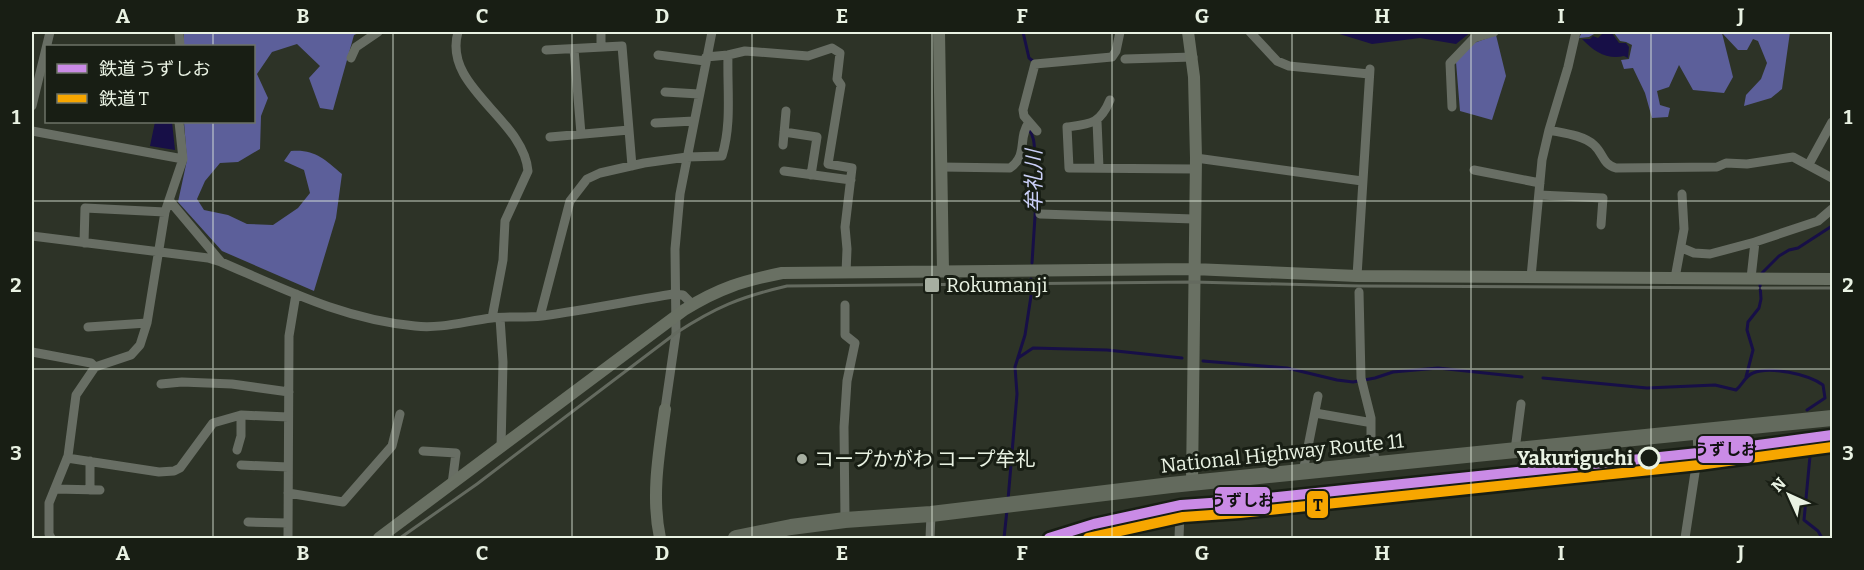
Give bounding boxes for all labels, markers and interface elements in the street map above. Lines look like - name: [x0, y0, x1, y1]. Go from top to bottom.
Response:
- text: A: [116, 4, 131, 28]
- text: B: [297, 4, 310, 28]
- text: C: [476, 4, 488, 28]
- text: D: [655, 4, 669, 28]
- text: E: [836, 4, 848, 28]
- text: F: [1016, 4, 1028, 28]
- text: G: [1195, 4, 1209, 28]
- text: H: [1374, 4, 1390, 28]
- text: I: [1557, 4, 1565, 28]
- text: J: [1737, 4, 1745, 28]
- legend: [45, 45, 255, 123]
- text: 鉄道 うずしお: [99, 58, 211, 80]
- text: 鉄道 T: [99, 88, 150, 110]
- text: 1: [12, 105, 21, 129]
- text: 1: [1844, 105, 1853, 129]
- water label: 牟礼川: [1021, 148, 1047, 213]
- text: 2: [10, 273, 22, 297]
- place label: Rokumanji: [946, 273, 1048, 298]
- text: 2: [1842, 273, 1854, 297]
- marker: Rokumanji: [923, 276, 941, 294]
- street label: National Highway Route 11: [1159, 428, 1405, 478]
- line badge: うずしお: [1697, 435, 1754, 464]
- text: うずしお: [1693, 440, 1757, 459]
- text: 3: [10, 441, 22, 465]
- text: 3: [1842, 441, 1854, 465]
- place label: Yakuriguchi: [1517, 446, 1634, 470]
- place label: コープかがわ コープ牟礼: [814, 447, 1036, 471]
- marker: Yakuriguchi: [1638, 447, 1660, 469]
- marker: コープかがわ コープ牟礼: [795, 452, 809, 466]
- north arrow: [1759, 465, 1819, 525]
- text: N: [1768, 474, 1790, 496]
- line badge: うずしお: [1214, 486, 1271, 515]
- line badge: T: [1306, 490, 1329, 519]
- text: うずしお: [1210, 491, 1274, 510]
- text: T: [1313, 496, 1323, 515]
- text: A: [116, 541, 131, 565]
- text: B: [297, 541, 310, 565]
- text: C: [476, 541, 488, 565]
- text: D: [655, 541, 669, 565]
- text: E: [836, 541, 848, 565]
- text: F: [1016, 541, 1028, 565]
- text: G: [1195, 541, 1209, 565]
- text: H: [1374, 541, 1390, 565]
- text: I: [1557, 541, 1565, 565]
- text: J: [1737, 541, 1745, 565]

